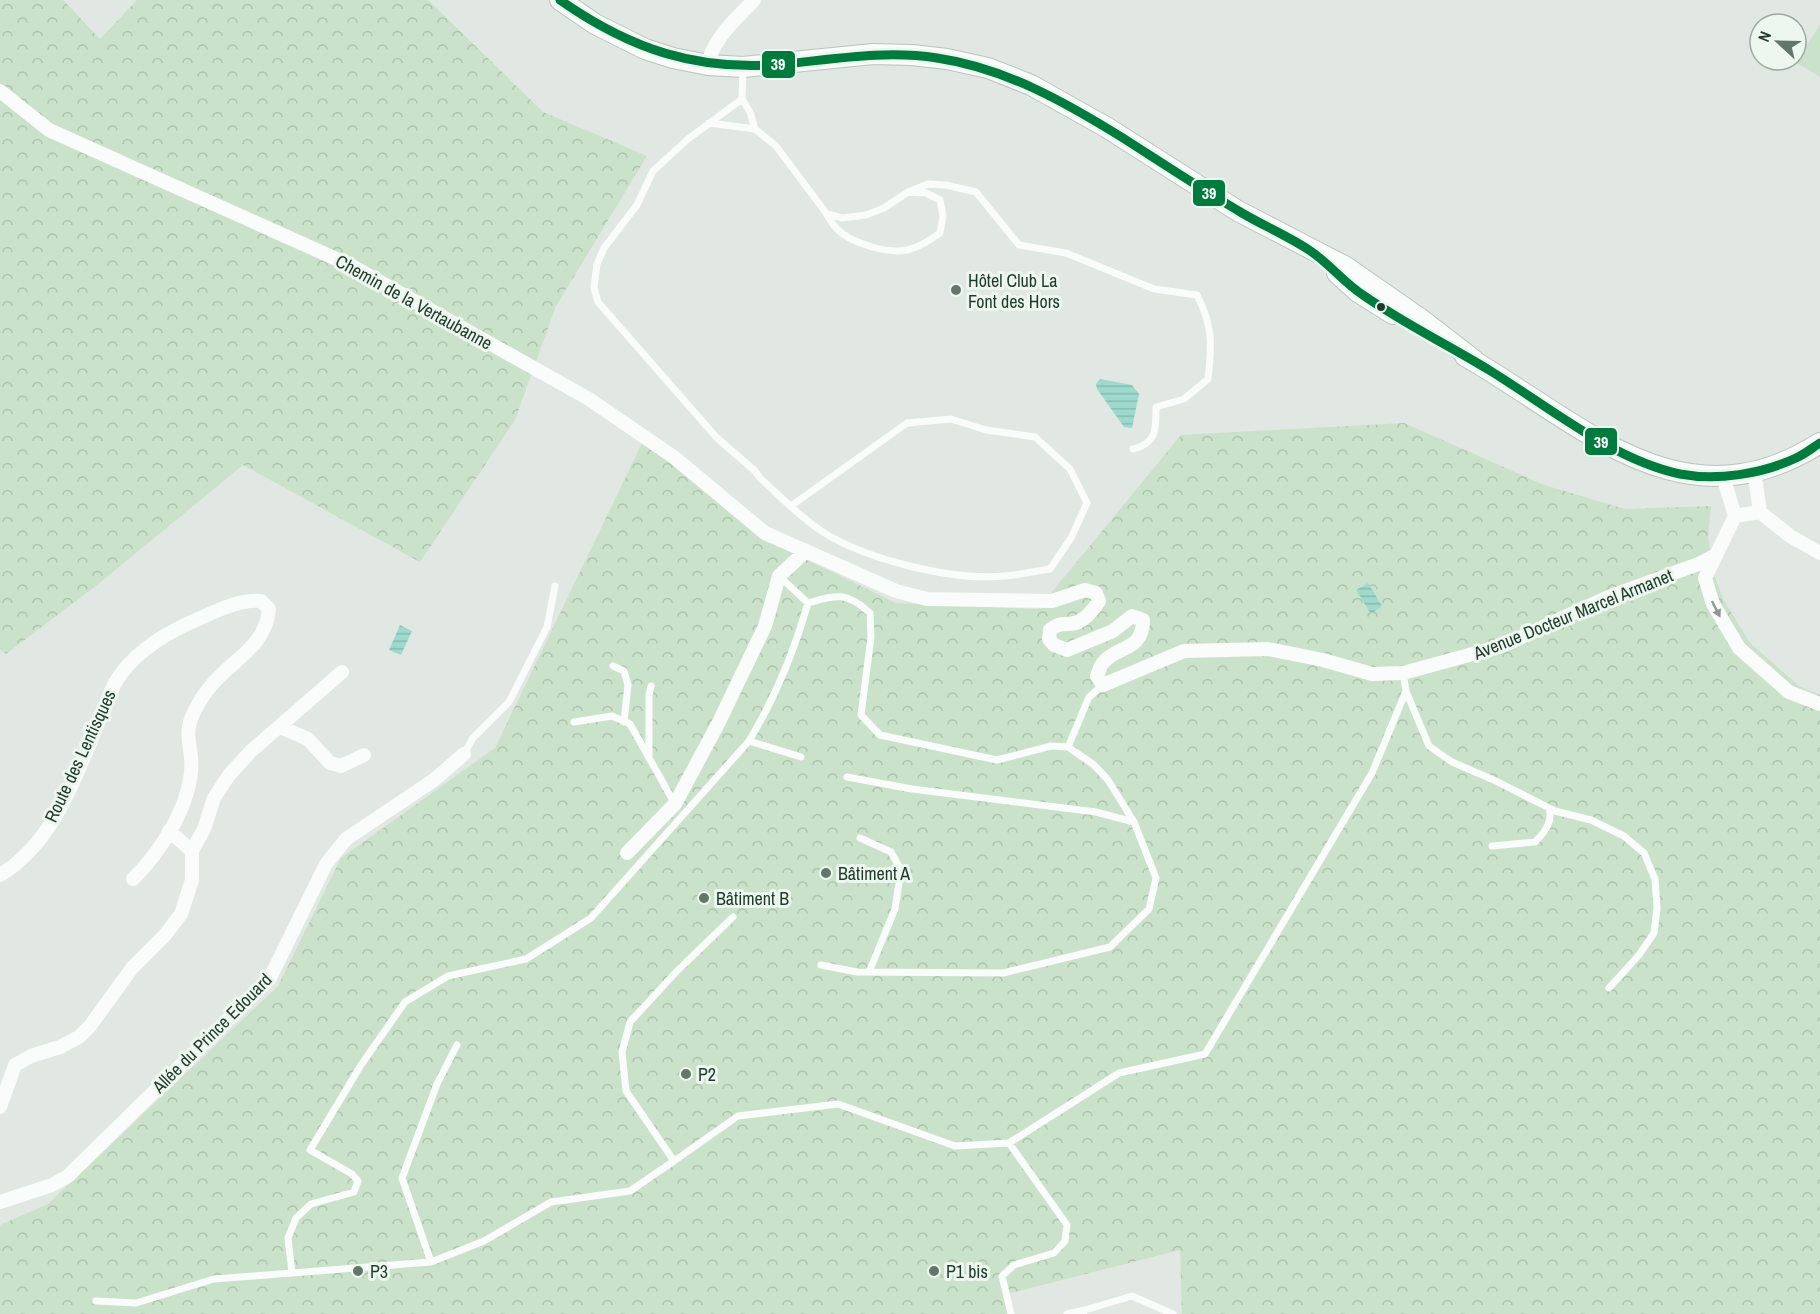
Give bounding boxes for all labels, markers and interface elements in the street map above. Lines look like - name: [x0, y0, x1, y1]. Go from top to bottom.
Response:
- north arrow: [1748, 12, 1808, 72]
- text: N: [1752, 28, 1776, 45]
- line badge: 39: [761, 50, 796, 79]
- text: 39: [771, 53, 785, 75]
- line badge: 39: [1192, 179, 1226, 207]
- text: 39: [1202, 182, 1216, 204]
- street label: Chemin de la Vertaubanne: [331, 248, 497, 356]
- place label: Hôtel Club La Font des Hors: [968, 268, 1060, 314]
- marker: Hôtel Club La Font des Hors: [949, 283, 963, 297]
- unlabelled marker: [1375, 301, 1387, 313]
- line badge: 39: [1584, 427, 1618, 456]
- text: 39: [1594, 431, 1608, 453]
- street label: Avenue Docteur Marcel Armanet: [1469, 563, 1676, 666]
- one-way arrow: [1711, 600, 1721, 617]
- street label: Route des Lentisques: [38, 686, 122, 826]
- place label: Bâtiment A: [838, 861, 910, 886]
- marker: Bâtiment A: [819, 866, 833, 880]
- place label: Bâtiment B: [716, 886, 789, 911]
- marker: Bâtiment B: [697, 891, 711, 905]
- street label: Allée du Prince Edouard: [146, 968, 277, 1099]
- place label: P2: [698, 1062, 716, 1087]
- marker: P2: [679, 1067, 693, 1081]
- place label: P3: [370, 1259, 388, 1284]
- place label: P1 bis: [946, 1259, 988, 1284]
- marker: P3: [351, 1264, 365, 1278]
- marker: P1 bis: [927, 1264, 941, 1278]

